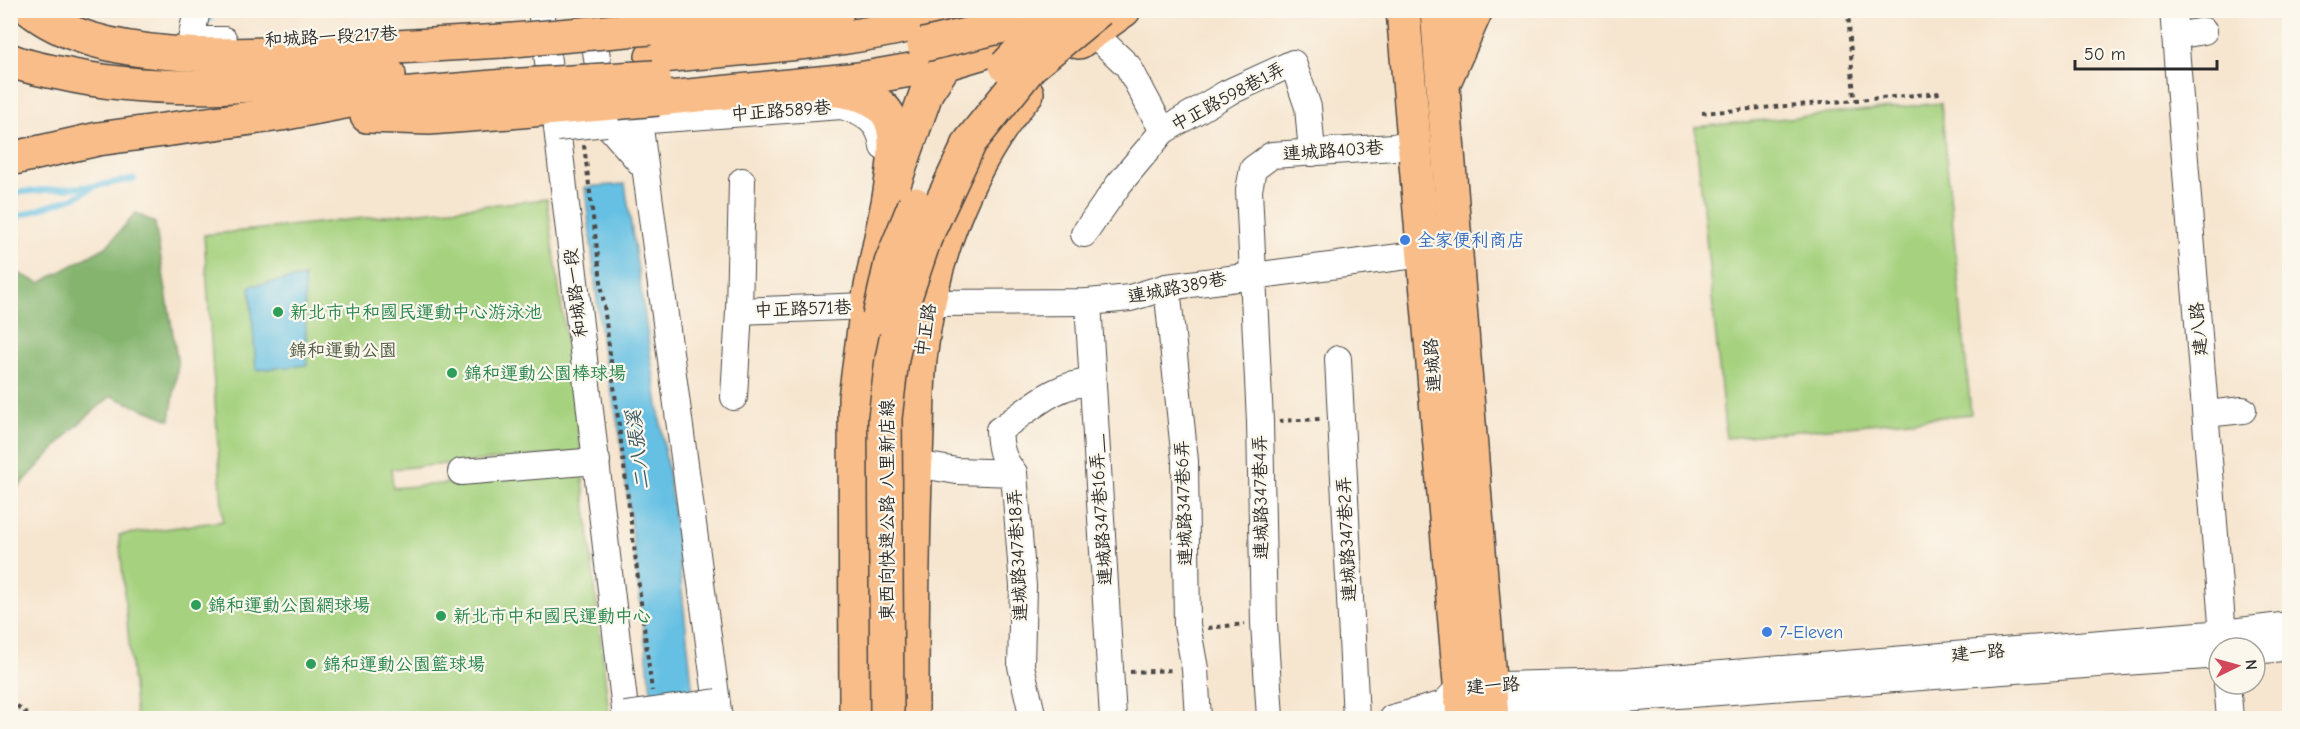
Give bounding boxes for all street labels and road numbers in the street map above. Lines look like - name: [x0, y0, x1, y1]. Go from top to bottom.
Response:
- street label: 和城路一段217巷: [264, 23, 398, 51]
- street label: 中正路598巷1弄: [1168, 58, 1288, 136]
- street label: 中正路589巷: [730, 97, 832, 125]
- street label: 連城路403巷: [1282, 137, 1384, 165]
- street label: 和城路一段: [560, 247, 592, 339]
- street label: 連城路389巷: [1126, 268, 1228, 308]
- street label: 中正路571巷: [754, 297, 852, 321]
- street label: 建八路: [2186, 301, 2212, 357]
- street label: 中正路: [911, 302, 941, 358]
- street label: 連城路: [1420, 337, 1446, 393]
- street label: 東西向快速公路 八里新店線: [877, 399, 898, 621]
- street label: 連城路347巷16弄＿: [1085, 433, 1117, 586]
- street label: 連城路347巷4弄: [1249, 434, 1273, 560]
- street label: 連城路347巷6弄: [1171, 440, 1197, 566]
- street label: 連城路347巷2弄: [1333, 476, 1361, 602]
- street label: 連城路347巷18弄: [1004, 488, 1032, 622]
- street label: 建一路: [1950, 640, 2006, 666]
- street label: 建一路: [1465, 674, 1521, 698]

